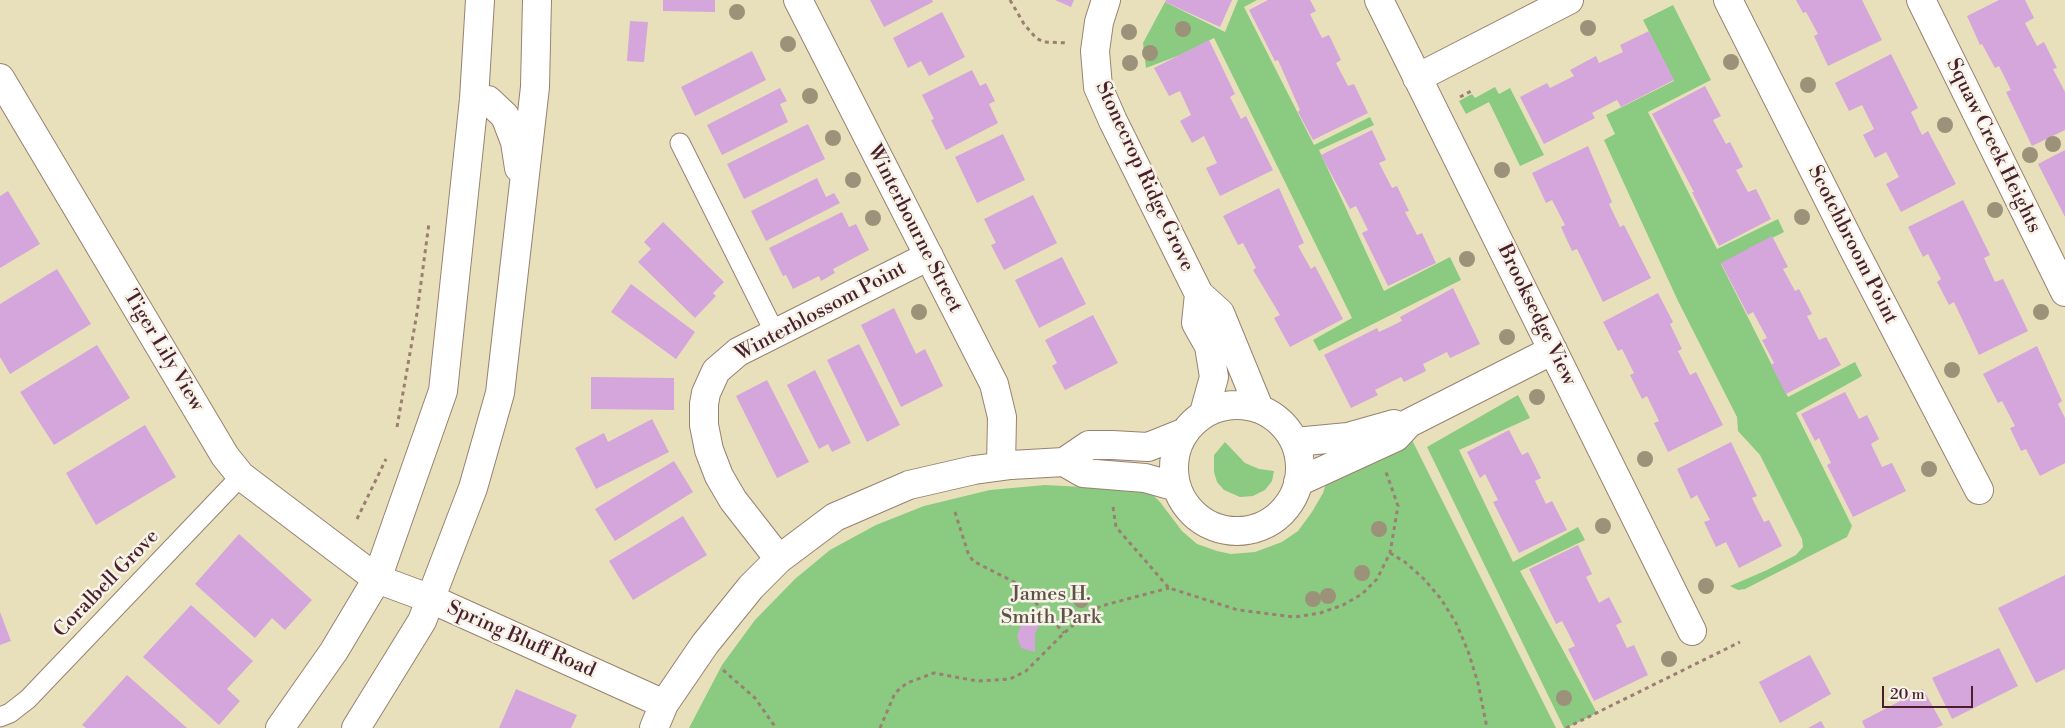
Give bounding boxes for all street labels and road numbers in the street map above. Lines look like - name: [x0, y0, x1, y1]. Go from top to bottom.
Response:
- street label: Squaw Creek Heights: [1940, 55, 2046, 237]
- street label: Stonecrop Ridge Grove: [1089, 78, 1199, 276]
- street label: Winterbourne Street: [861, 141, 967, 317]
- street label: Scotchbroom Point: [1802, 162, 1902, 328]
- street label: Brooksedge View: [1491, 240, 1581, 390]
- street label: Winterblossom Point: [732, 257, 910, 367]
- street label: Tiger Lily View: [117, 286, 209, 416]
- street label: Coralbell Grove: [49, 525, 165, 643]
- street label: Spring Bluff Road: [443, 597, 599, 683]

